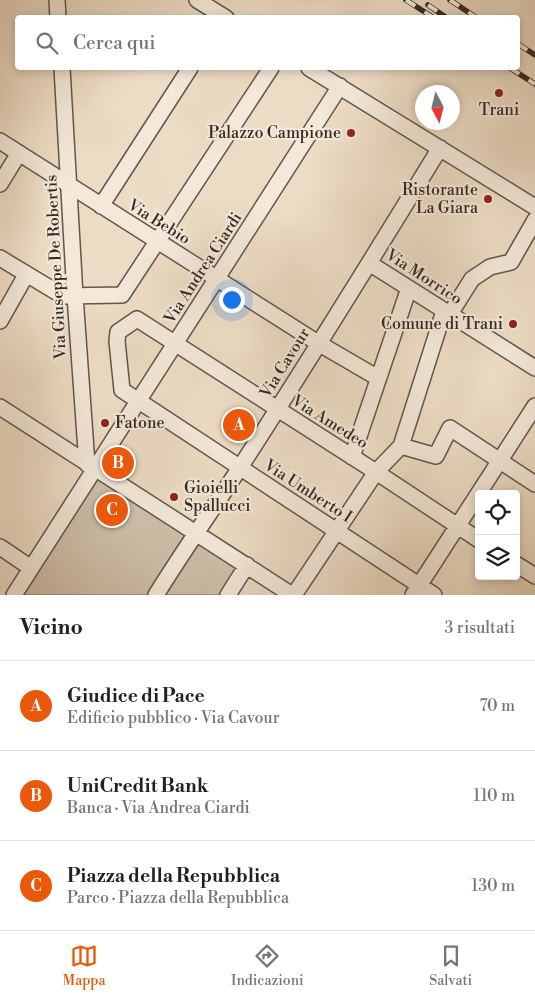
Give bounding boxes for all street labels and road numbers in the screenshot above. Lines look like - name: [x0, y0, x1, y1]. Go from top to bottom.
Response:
- street label: Via Giuseppe De Robertis: [41, 174, 71, 361]
- street label: Via Bebio: [123, 194, 194, 249]
- street label: Via Andrea Ciardi: [159, 209, 246, 328]
- street label: Via Morrico: [381, 244, 466, 309]
- street label: Via Cavour: [255, 324, 314, 403]
- street label: Via Amedeo: [287, 390, 372, 453]
- street label: Via Umberto I: [259, 455, 356, 527]

